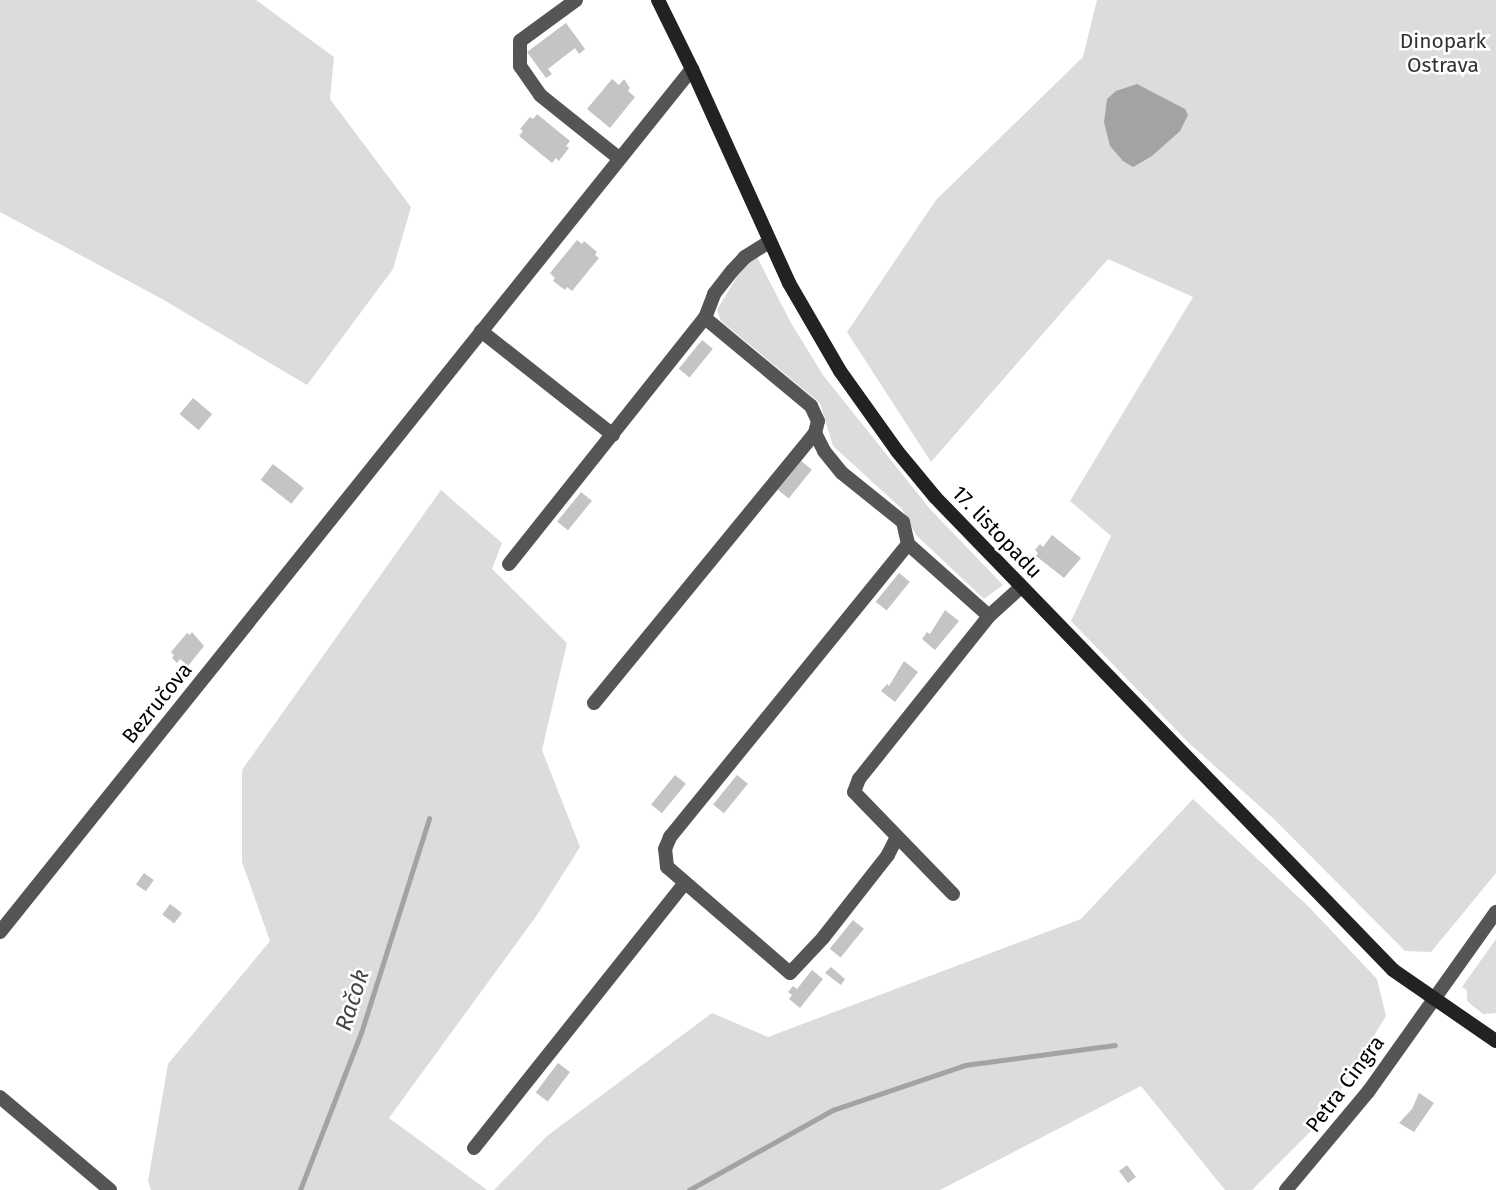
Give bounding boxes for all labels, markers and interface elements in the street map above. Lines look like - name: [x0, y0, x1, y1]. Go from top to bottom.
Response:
- park label: Dinopark Ostrava: [1400, 28, 1486, 78]
- street label: 17. listopadu: [947, 480, 1047, 584]
- street label: Bezručova: [117, 657, 197, 749]
- water label: Račok: [329, 966, 375, 1034]
- street label: Petra Cingra: [1300, 1031, 1390, 1137]

